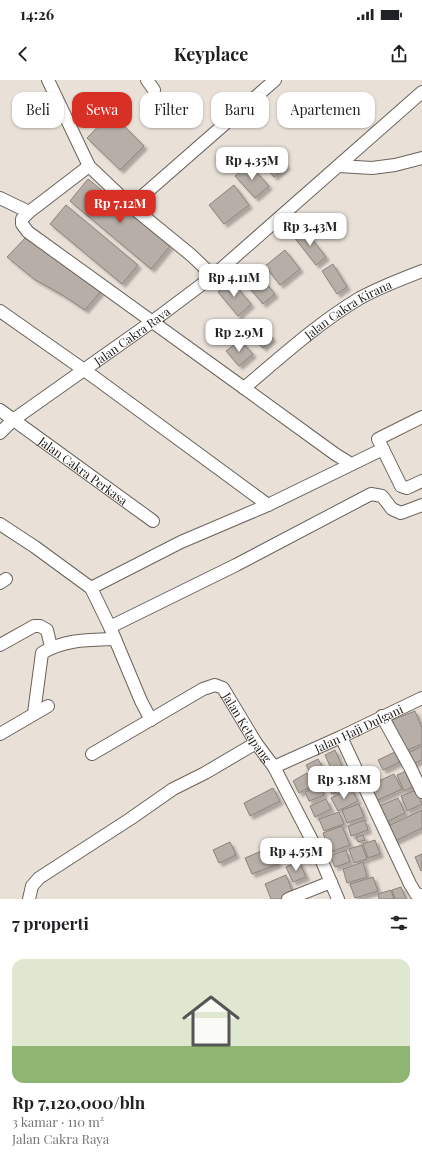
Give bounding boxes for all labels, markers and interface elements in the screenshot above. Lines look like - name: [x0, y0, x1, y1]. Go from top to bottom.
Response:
- text: 14:26: [20, 4, 54, 24]
- text: Keyplace: [174, 42, 248, 66]
- icon: back: [12, 43, 34, 65]
- icon: share: [388, 43, 410, 65]
- chip: Beli: [12, 92, 64, 128]
- chip: Sewa: [72, 92, 132, 128]
- chip: Filter: [140, 92, 203, 128]
- chip: Baru: [211, 92, 269, 128]
- chip: Apartemen: [277, 92, 375, 128]
- pin: Rp 4.35M: [211, 147, 293, 181]
- text: Rp 4.35M: [225, 151, 279, 168]
- pin: Rp 7.12M: [79, 190, 161, 224]
- text: Rp 7.12M: [94, 194, 146, 211]
- pin: Rp 3.43M: [269, 213, 351, 247]
- text: Rp 3.43M: [283, 217, 337, 234]
- pin: Rp 4.11M: [193, 264, 275, 298]
- text: Rp 4.11M: [208, 268, 260, 285]
- street label: Jalan Cakra Kirana: [300, 276, 394, 343]
- street label: Jalan Cakra Raya: [90, 303, 173, 369]
- pin: Rp 2.9M: [202, 319, 276, 353]
- text: Rp 2.9M: [214, 323, 264, 340]
- street label: Jalan Cakra Perkasa: [35, 432, 131, 508]
- street label: Jalan Ketapang: [219, 688, 276, 766]
- street label: Jalan Haji Dulgani: [311, 700, 406, 756]
- pin: Rp 3.18M: [303, 766, 385, 800]
- text: Rp 3.18M: [317, 770, 371, 787]
- pin: Rp 4.55M: [255, 838, 337, 872]
- text: Rp 4.55M: [269, 842, 323, 859]
- text: 7 properti: [12, 912, 89, 934]
- icon: filters: [388, 912, 410, 934]
- icon: home: [175, 985, 247, 1057]
- text: Rp 7,120,000/bln: [12, 1091, 145, 1113]
- text: 3 kamar · 110 m²: [12, 1113, 104, 1130]
- text: Jalan Cakra Raya: [12, 1130, 109, 1147]

